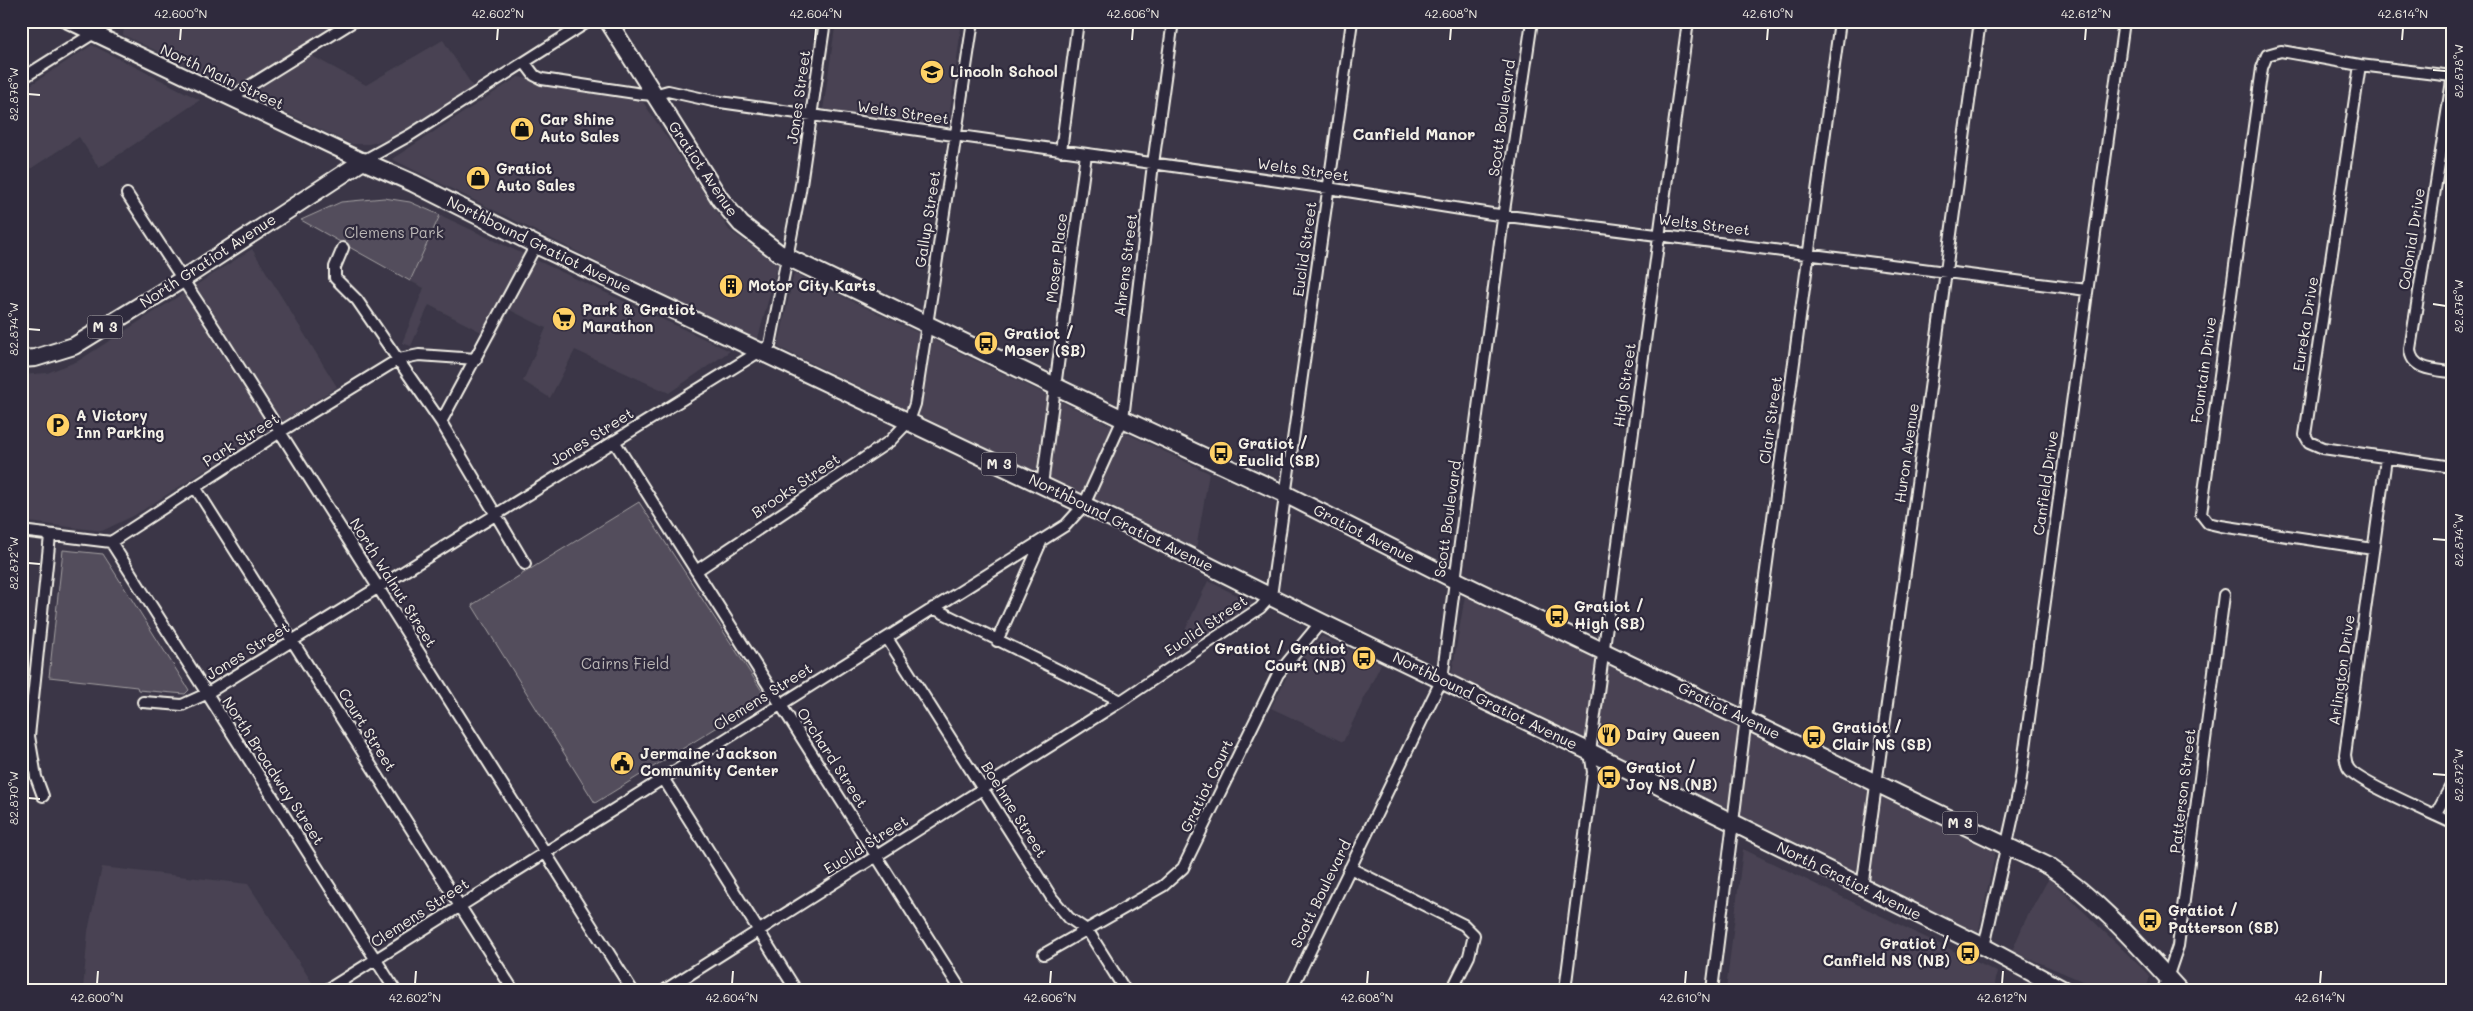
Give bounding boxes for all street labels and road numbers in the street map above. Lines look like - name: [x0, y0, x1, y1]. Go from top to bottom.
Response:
- street label: North Main Street: [157, 39, 287, 113]
- street label: Jones Street: [782, 49, 814, 145]
- street label: Scott Boulevard: [1483, 58, 1519, 178]
- street label: Welts Street: [856, 96, 950, 128]
- street label: Gratiot Avenue: [664, 117, 743, 220]
- street label: Welts Street: [1256, 153, 1350, 185]
- street label: Gallup Street: [909, 169, 945, 269]
- street label: Colonial Drive: [2393, 187, 2429, 291]
- street label: Northbound Gratiot Avenue: [444, 191, 635, 298]
- street label: Euclid Street: [1287, 200, 1321, 298]
- street label: Welts Street: [1657, 208, 1751, 240]
- street label: North Gratiot Avenue: [135, 209, 279, 312]
- street label: Moser Place: [1041, 212, 1071, 304]
- street label: Ahrens Street: [1109, 212, 1141, 318]
- street label: Eureka Drive: [2288, 275, 2322, 373]
- street label: Fountain Drive: [2186, 315, 2220, 424]
- road number: M 3: [88, 316, 122, 338]
- street label: High Street: [1608, 341, 1640, 428]
- street label: Clair Street: [1754, 375, 1786, 465]
- street label: Huron Avenue: [1889, 402, 1923, 504]
- street label: Jones Street: [546, 403, 637, 470]
- street label: Park Street: [198, 408, 282, 471]
- street label: Canfield Drive: [2028, 429, 2062, 537]
- street label: Brooks Street: [747, 448, 843, 522]
- road number: M 3: [982, 452, 1016, 476]
- street label: Scott Boulevard: [1429, 459, 1465, 579]
- street label: Northbound Gratiot Avenue: [1026, 469, 1217, 576]
- street label: Gratiot Avenue: [1310, 499, 1419, 567]
- street label: North Walnut Street: [346, 514, 442, 651]
- street label: Euclid Street: [1160, 590, 1251, 660]
- street label: Arlington Drive: [2323, 613, 2359, 726]
- street label: Jones Street: [202, 617, 293, 684]
- street label: Northbound Gratiot Avenue: [1390, 647, 1581, 754]
- street label: Clemens Street: [709, 658, 816, 735]
- street label: Gratiot Avenue: [1675, 677, 1784, 744]
- street label: Court Street: [334, 684, 401, 775]
- street label: North Broadway Street: [218, 692, 329, 849]
- street label: Orchard Street: [793, 704, 873, 811]
- street label: Patterson Street: [2164, 727, 2200, 854]
- street label: Gratiot Court: [1175, 736, 1237, 836]
- street label: Boehme Street: [977, 758, 1052, 861]
- street label: Euclid Street: [819, 810, 911, 878]
- road number: M 3: [1942, 811, 1978, 834]
- street label: Scott Boulevard: [1285, 836, 1355, 951]
- street label: North Gratiot Avenue: [1774, 836, 1925, 924]
- street label: Clemens Street: [367, 873, 472, 951]

